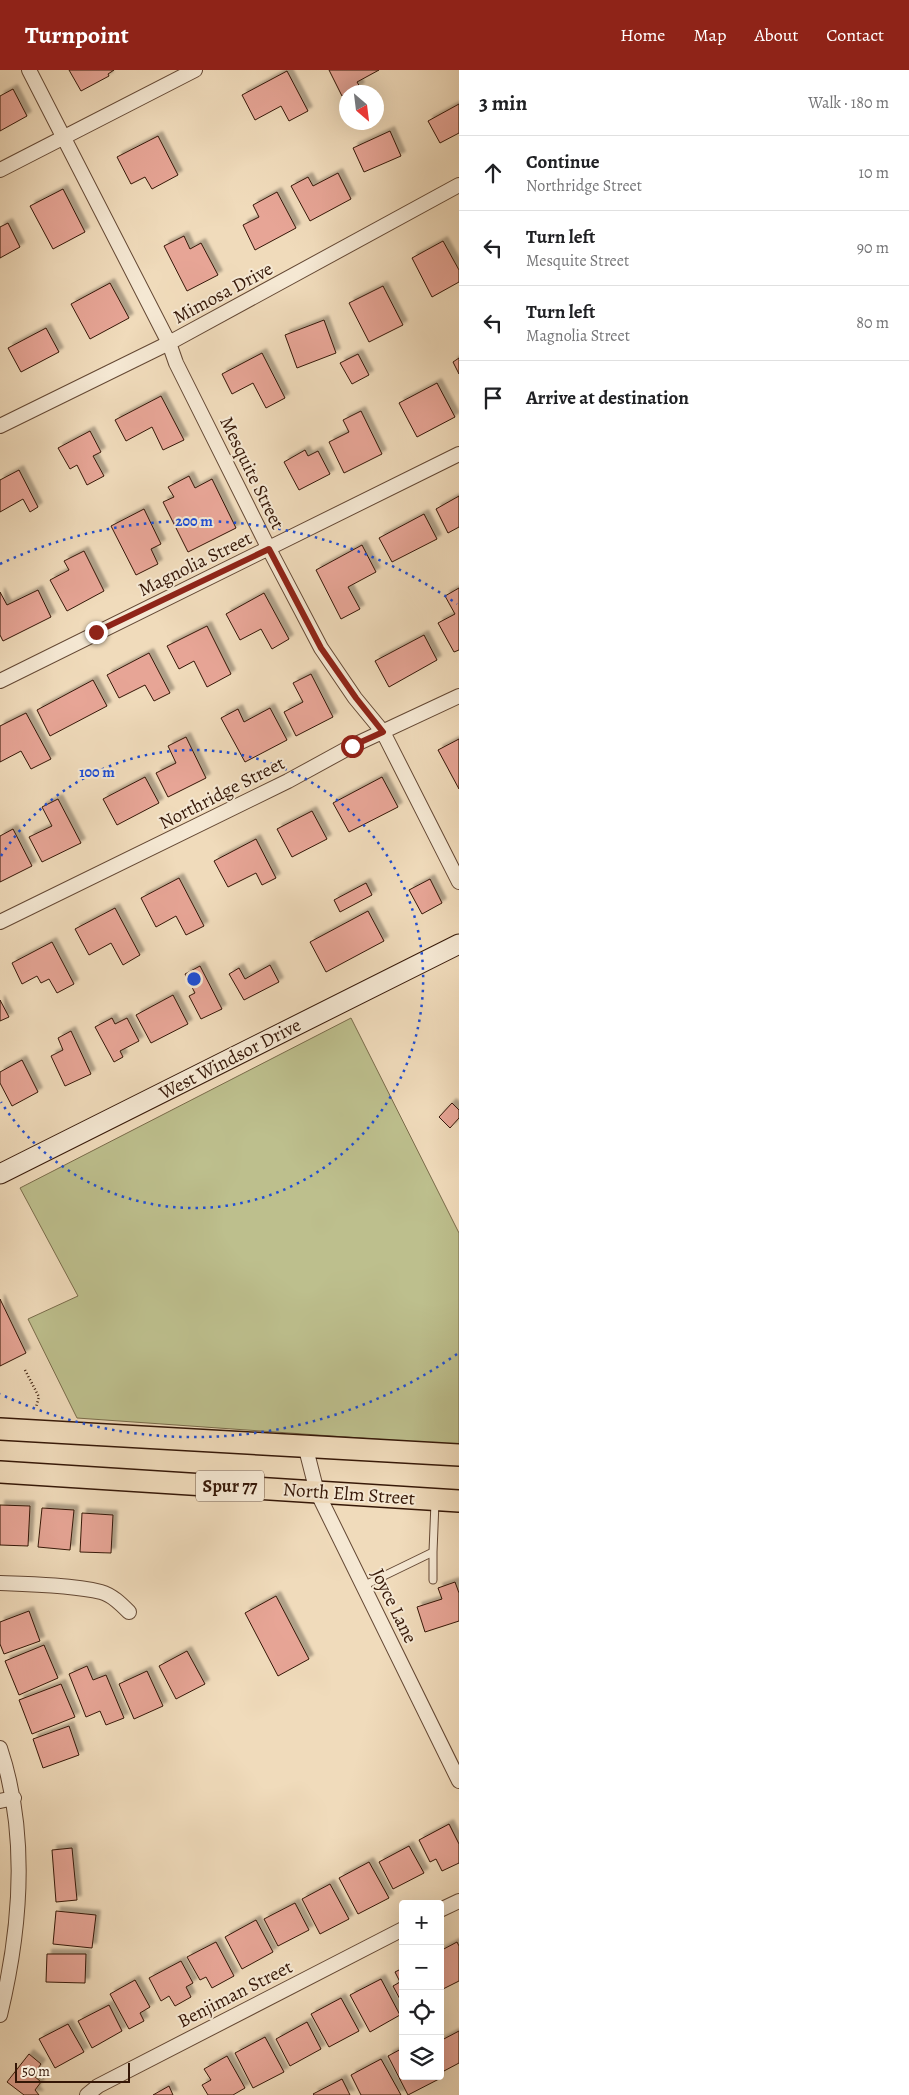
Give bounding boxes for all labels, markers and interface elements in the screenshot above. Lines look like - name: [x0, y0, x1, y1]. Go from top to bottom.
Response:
- text: Turnpoint: [25, 19, 129, 51]
- text: Home: [620, 23, 665, 47]
- text: Map: [693, 23, 726, 47]
- text: About: [754, 23, 798, 47]
- text: Contact: [826, 23, 884, 47]
- north arrow: [339, 85, 384, 130]
- text: 3 min: [479, 89, 527, 117]
- text: Walk · 180 m: [808, 92, 889, 114]
- text: Continue: [526, 149, 600, 175]
- icon: ahead: [479, 159, 507, 187]
- text: 10 m: [859, 162, 889, 184]
- text: Northridge Street: [526, 175, 642, 197]
- text: Turn left: [526, 224, 595, 250]
- icon: left: [479, 234, 507, 262]
- text: 90 m: [857, 237, 889, 259]
- text: Mesquite Street: [526, 250, 629, 272]
- street label: Mimosa Drive: [169, 256, 277, 330]
- text: Turn left: [526, 299, 595, 325]
- icon: left: [479, 309, 507, 337]
- text: 80 m: [856, 312, 889, 334]
- text: Magnolia Street: [526, 325, 630, 347]
- icon: arrive: [479, 384, 507, 412]
- text: Arrive at destination: [526, 385, 689, 411]
- street label: Mesquite Street: [213, 412, 291, 534]
- text: 200 m: [175, 511, 213, 531]
- street label: Magnolia Street: [134, 525, 256, 603]
- route end: [85, 621, 108, 644]
- route start: [341, 735, 364, 758]
- street label: Northridge Street: [155, 750, 289, 836]
- text: 100 m: [79, 762, 115, 782]
- centre of rings: [185, 970, 203, 988]
- street label: West Windsor Drive: [154, 1012, 305, 1106]
- road number: Spur 77: [196, 1470, 264, 1502]
- street label: North Elm Street: [282, 1476, 416, 1512]
- street label: Joyce Lane: [365, 1564, 423, 1648]
- map controls: [399, 1900, 444, 2080]
- button: +: [399, 1900, 444, 1945]
- button: −: [399, 1945, 444, 1990]
- street label: Benjiman Street: [173, 1954, 297, 2034]
- button: locate: [399, 1990, 444, 2035]
- button: layers: [399, 2035, 444, 2080]
- scale bar: [15, 2060, 130, 2083]
- text: 50 m: [22, 2062, 50, 2081]

